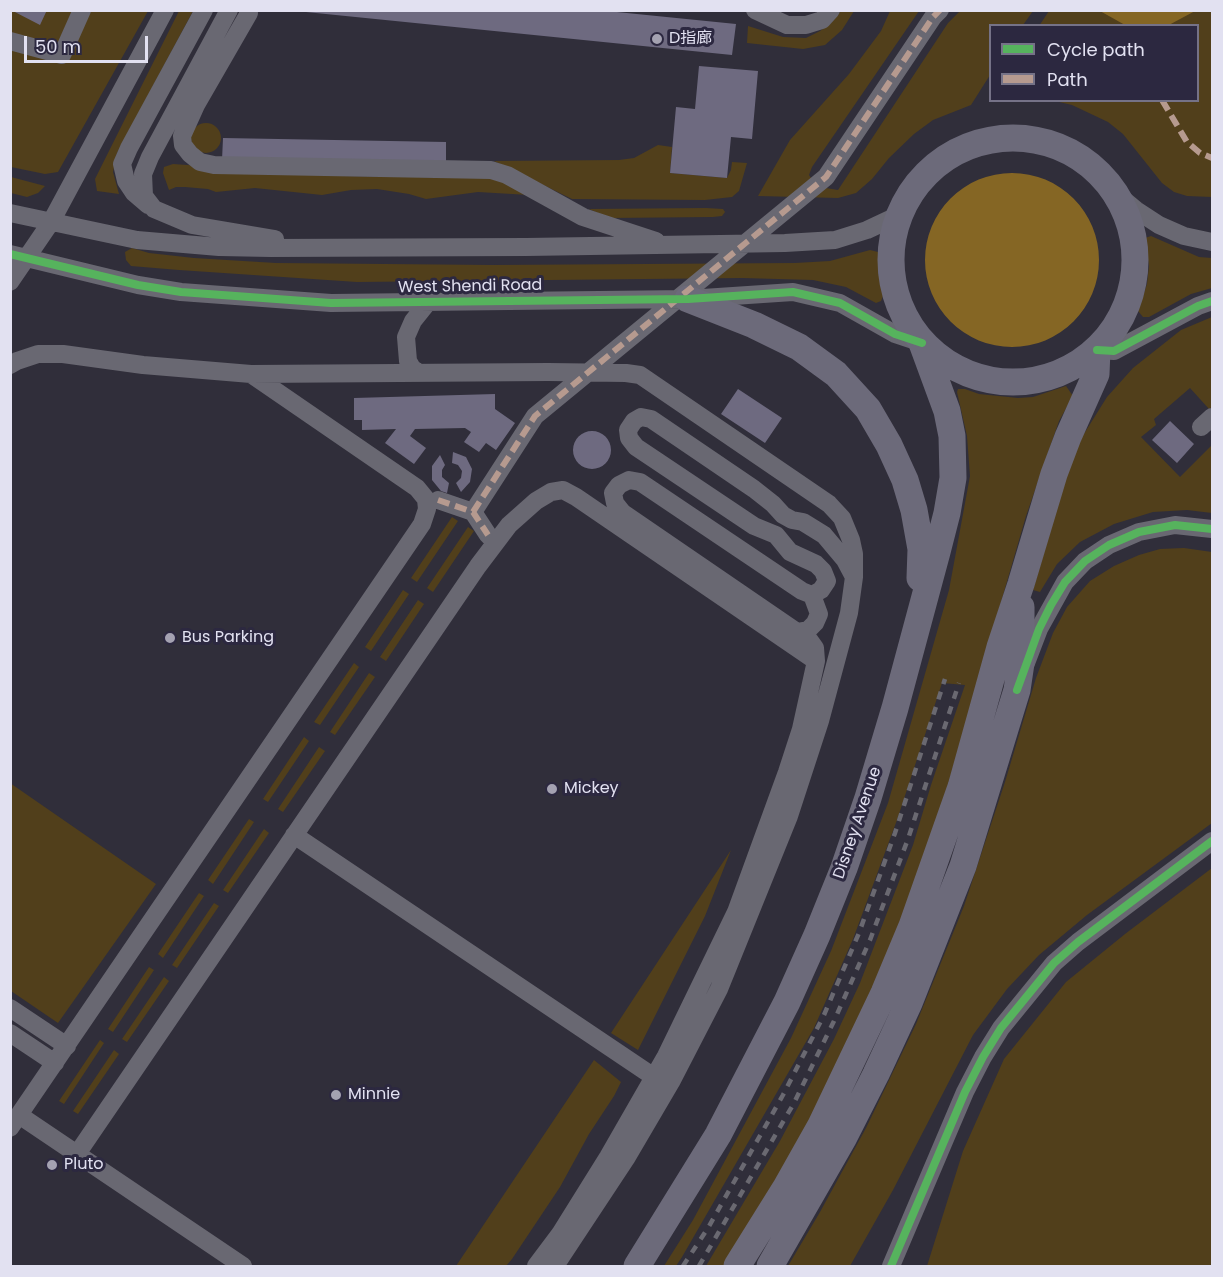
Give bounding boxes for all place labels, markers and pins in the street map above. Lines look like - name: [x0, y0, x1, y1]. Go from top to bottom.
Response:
- place label: D指廊: [669, 29, 712, 49]
- marker: D指廊: [650, 32, 664, 46]
- place label: Bus Parking: [182, 628, 274, 648]
- marker: Bus Parking: [163, 631, 177, 645]
- place label: Mickey: [564, 779, 619, 799]
- marker: Mickey: [545, 782, 559, 796]
- place label: Minnie: [348, 1085, 400, 1105]
- marker: Minnie: [329, 1088, 343, 1102]
- place label: Pluto: [64, 1155, 104, 1175]
- marker: Pluto: [45, 1158, 59, 1172]

